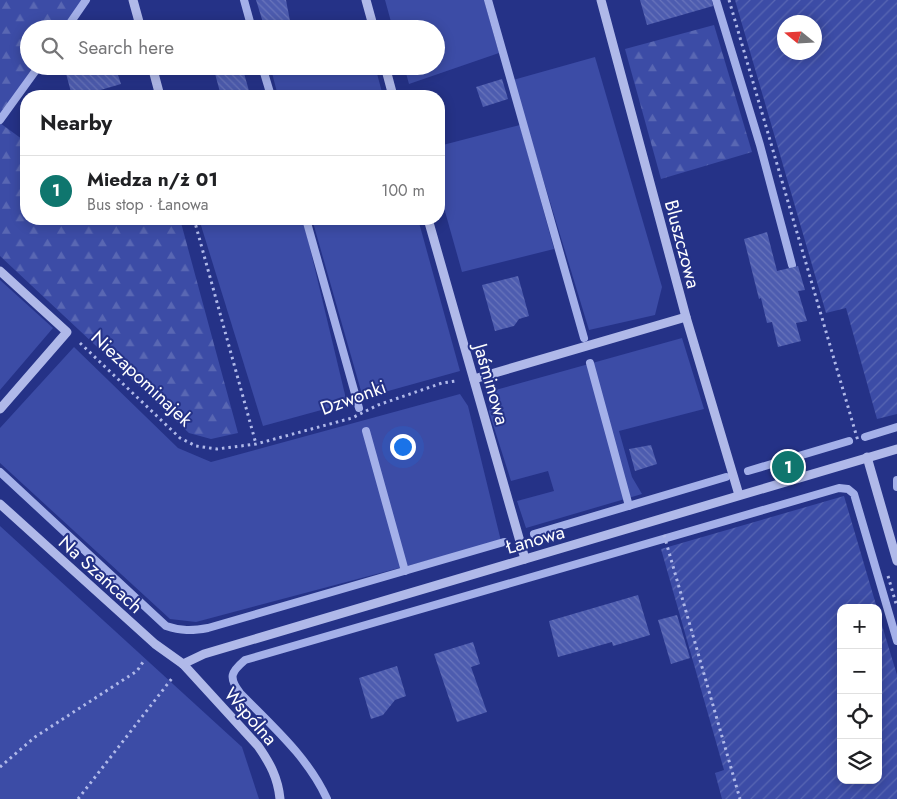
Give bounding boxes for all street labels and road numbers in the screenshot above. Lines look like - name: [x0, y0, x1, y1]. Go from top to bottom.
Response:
- street label: Bluszczowa: [658, 197, 707, 291]
- street label: Niezapominajek: [85, 324, 199, 433]
- street label: Jaśminowa: [466, 338, 516, 428]
- street label: Dzwonki: [316, 373, 390, 422]
- street label: Łanowa: [502, 518, 568, 561]
- street label: Na Szańcach: [53, 529, 149, 620]
- street label: Wspólna: [218, 681, 284, 751]

